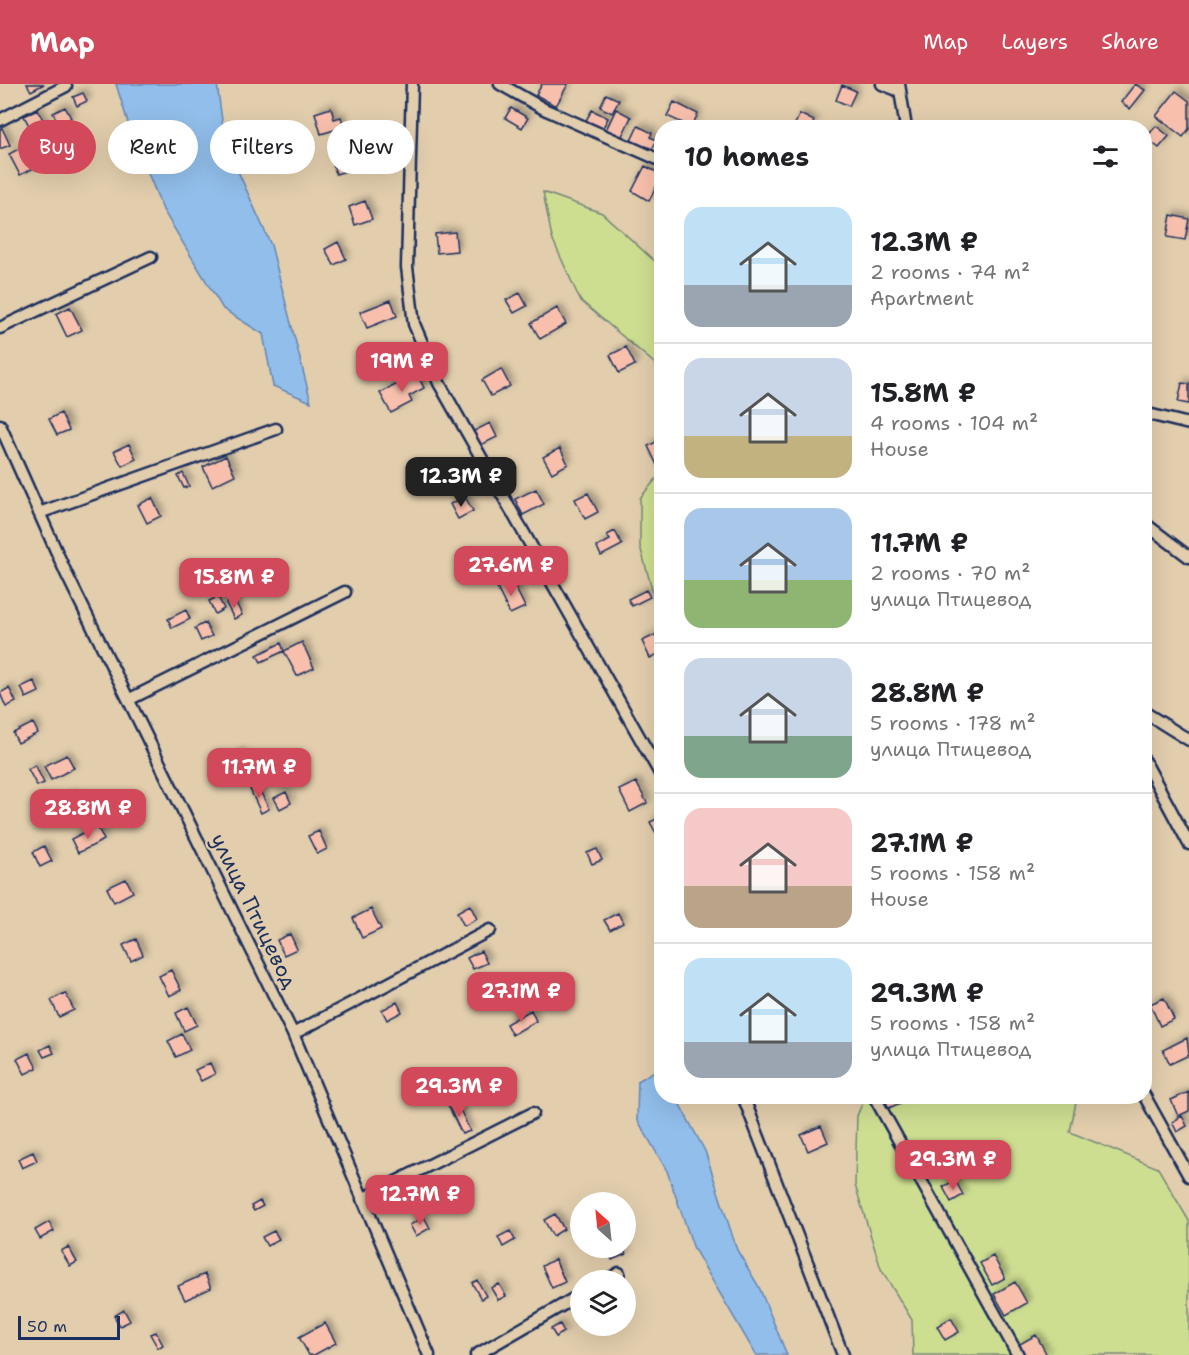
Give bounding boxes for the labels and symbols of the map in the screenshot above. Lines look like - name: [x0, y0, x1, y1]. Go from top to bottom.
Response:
- pin: 19M ₽: [360, 342, 444, 393]
- pin: 12.3M ₽: [406, 457, 516, 508]
- pin: 27.6M ₽: [456, 546, 566, 597]
- pin: 15.8M ₽: [179, 558, 289, 609]
- pin: 11.7M ₽: [204, 748, 314, 799]
- pin: 28.8M ₽: [33, 789, 143, 840]
- street label: улица Птицевод: [204, 829, 304, 993]
- pin: 27.1M ₽: [466, 972, 576, 1023]
- pin: 29.3M ₽: [404, 1067, 514, 1118]
- pin: 29.3M ₽: [898, 1140, 1008, 1191]
- pin: 12.7M ₽: [365, 1175, 475, 1226]
- north arrow: [570, 1192, 636, 1258]
- scale bar: [18, 1313, 120, 1340]

